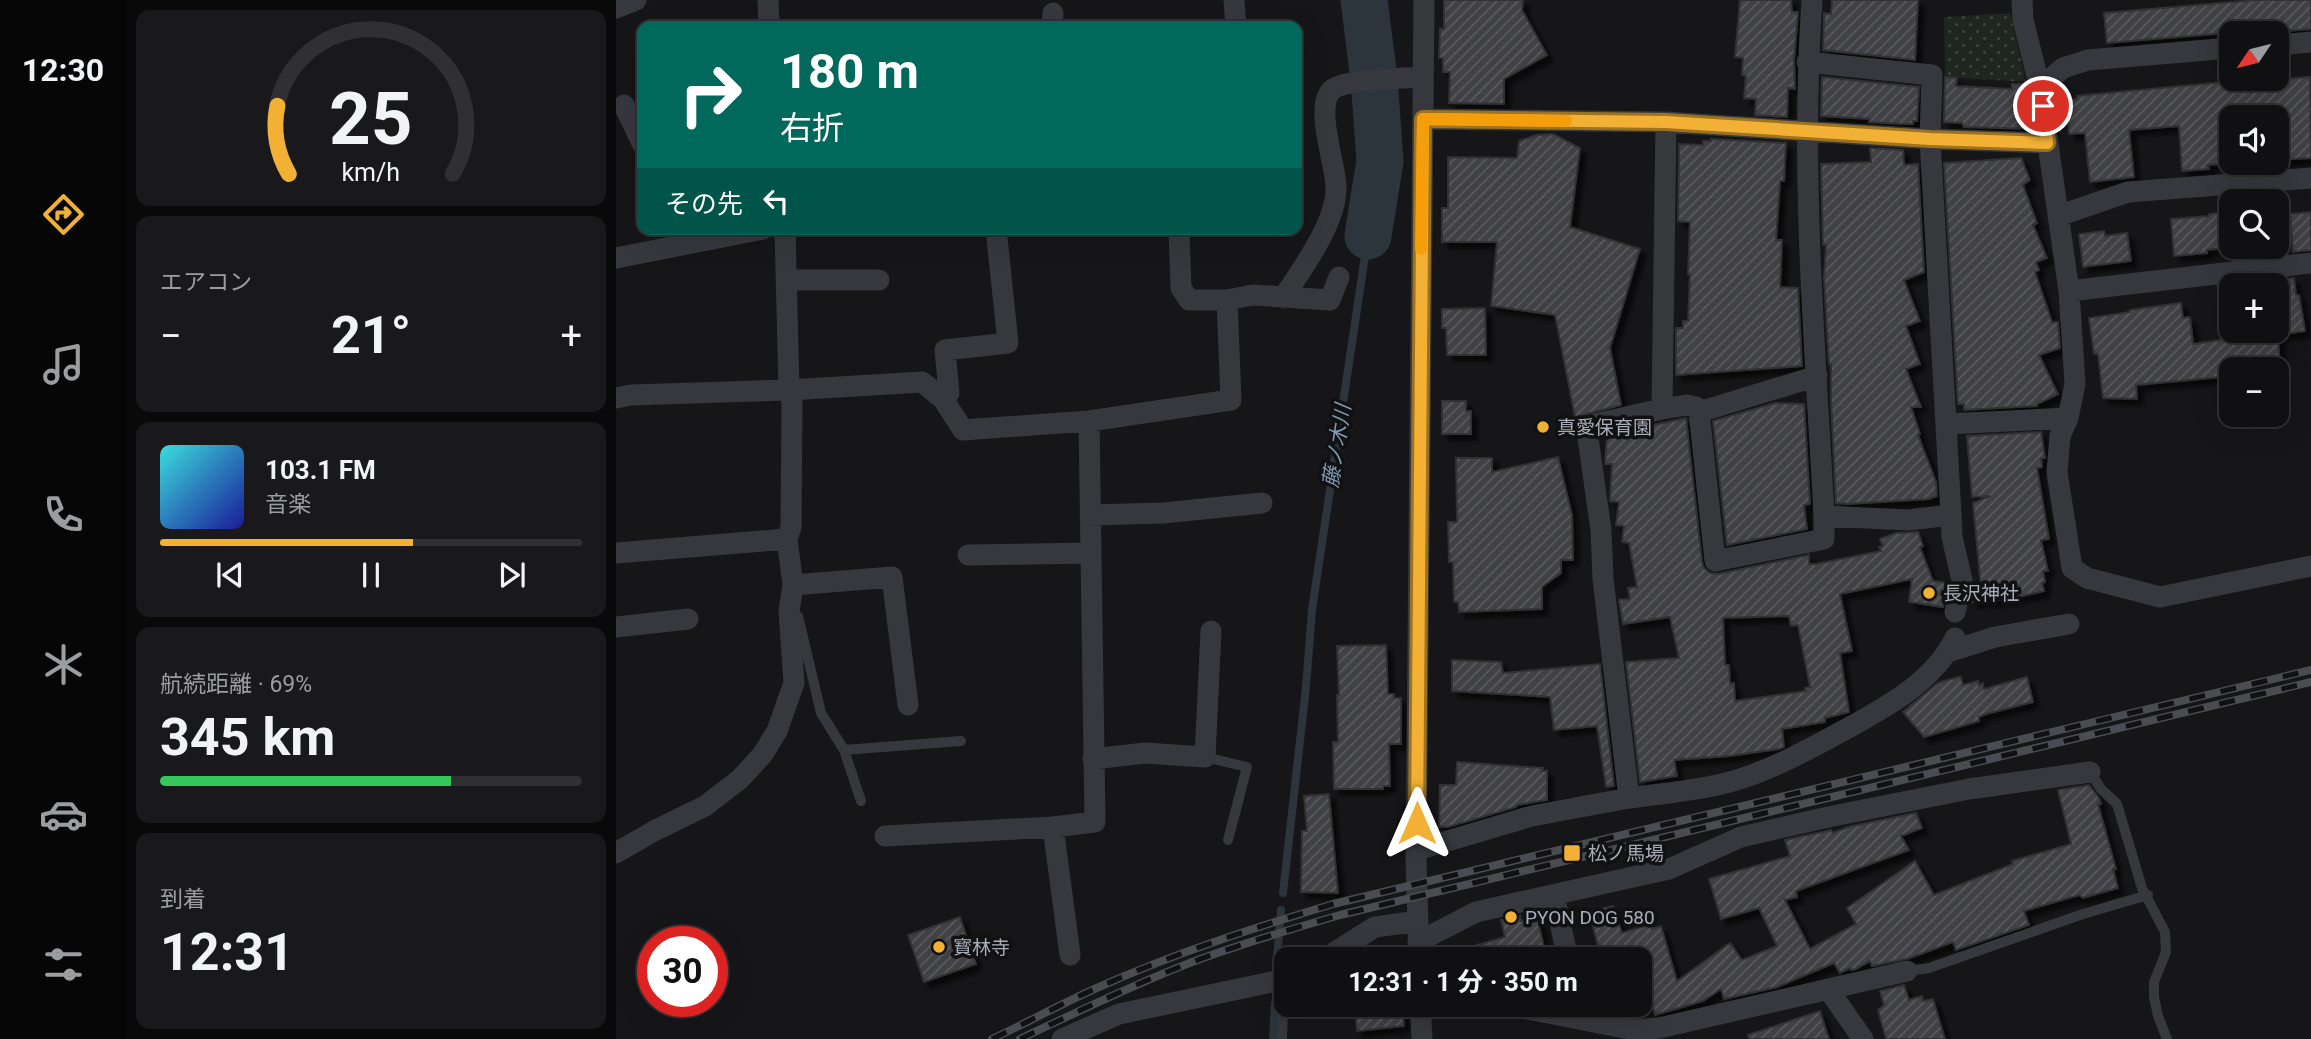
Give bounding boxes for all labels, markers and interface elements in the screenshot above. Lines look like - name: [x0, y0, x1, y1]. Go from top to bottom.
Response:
- north arrow: [2219, 21, 2289, 91]
- map controls: [2219, 21, 2289, 427]
- text: 180 m: [780, 43, 919, 100]
- icon: right: [665, 49, 756, 140]
- text: 12:30: [22, 51, 104, 89]
- text: 25: [329, 76, 413, 162]
- pin: [2013, 76, 2073, 136]
- icon: arrive: [2024, 87, 2062, 125]
- button: sound: [2219, 105, 2289, 175]
- text: 右折: [780, 109, 844, 147]
- text: km/h: [342, 158, 400, 187]
- icon: left: [757, 182, 795, 220]
- text: その先: [665, 189, 743, 219]
- button: search: [2219, 189, 2289, 259]
- icon: directions: [39, 190, 88, 239]
- text: エアコン: [160, 269, 252, 296]
- button: +: [2219, 273, 2289, 343]
- text: 21°: [331, 305, 411, 366]
- text: −: [160, 314, 182, 358]
- text: +: [560, 314, 582, 358]
- icon: music: [39, 340, 88, 389]
- button: −: [2219, 357, 2289, 427]
- water label: 藤ノ木川: [1319, 401, 1356, 489]
- place label: 真愛保育園: [1557, 416, 1652, 439]
- marker: 真愛保育園: [1535, 419, 1551, 435]
- text: 103.1 FM: [265, 455, 376, 485]
- icon: phone: [39, 490, 88, 539]
- text: 音楽: [265, 491, 311, 518]
- icon: previous: [211, 556, 249, 594]
- icon: pause: [352, 556, 390, 594]
- icon: next: [493, 556, 531, 594]
- place label: 長沢神社: [1943, 582, 2019, 605]
- marker: 長沢神社: [1921, 585, 1937, 601]
- icon: climate: [39, 640, 88, 689]
- text: 航続距離 · 69%: [160, 671, 312, 698]
- text: 345 km: [160, 707, 335, 768]
- position arrow: [1380, 786, 1454, 860]
- icon: car: [39, 790, 88, 839]
- place label: 松ノ馬場: [1588, 842, 1664, 865]
- marker: 松ノ馬場: [1562, 843, 1582, 863]
- text: 到着: [160, 886, 206, 913]
- place label: PYON DOG 580: [1525, 906, 1655, 929]
- marker: PYON DOG 580: [1503, 909, 1519, 925]
- text: 12:31: [160, 922, 294, 983]
- speed limit sign: 30: [637, 926, 728, 1017]
- place label: 寳林寺: [953, 936, 1010, 959]
- marker: 寳林寺: [931, 939, 947, 955]
- icon: filters: [39, 940, 88, 989]
- text: 12:31 · 1 分 · 350 m: [1348, 967, 1578, 997]

